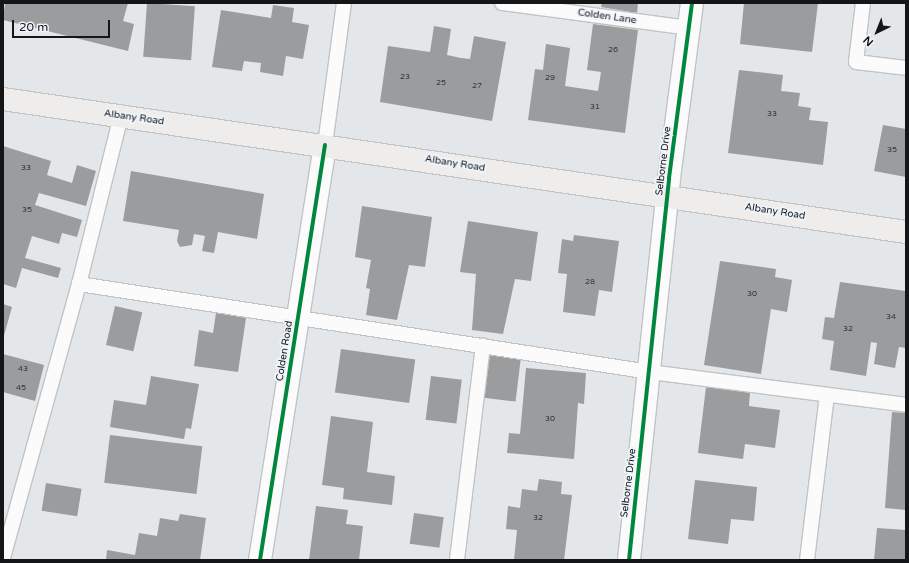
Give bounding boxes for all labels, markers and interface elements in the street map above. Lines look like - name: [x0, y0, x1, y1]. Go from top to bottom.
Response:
- street label: Colden Lane: [577, 7, 637, 27]
- scale bar: [14, 12, 112, 38]
- north arrow: [857, 12, 897, 52]
- text: 20 m: [19, 20, 48, 34]
- text: N: [861, 33, 876, 49]
- house number: 26: [608, 45, 618, 55]
- house number: 23: [400, 72, 410, 82]
- house number: 29: [545, 73, 555, 83]
- house number: 25: [436, 78, 446, 88]
- house number: 27: [472, 81, 482, 91]
- house number: 31: [590, 102, 600, 112]
- street label: Albany Road: [103, 108, 165, 128]
- house number: 33: [767, 109, 777, 119]
- street label: Selborne Drive: [654, 126, 674, 196]
- house number: 35: [887, 145, 897, 155]
- street label: Albany Road: [424, 153, 486, 175]
- house number: 33: [21, 163, 31, 173]
- street label: Albany Road: [744, 201, 806, 223]
- house number: 35: [22, 205, 32, 215]
- house number: 28: [585, 277, 595, 287]
- house number: 30: [747, 289, 757, 299]
- house number: 34: [886, 312, 896, 322]
- street label: Colden Road: [274, 320, 296, 382]
- house number: 32: [843, 324, 853, 334]
- house number: 43: [18, 364, 28, 374]
- house number: 45: [16, 383, 26, 393]
- house number: 30: [545, 414, 555, 424]
- street label: Selborne Drive: [619, 448, 639, 518]
- house number: 32: [533, 513, 543, 523]

